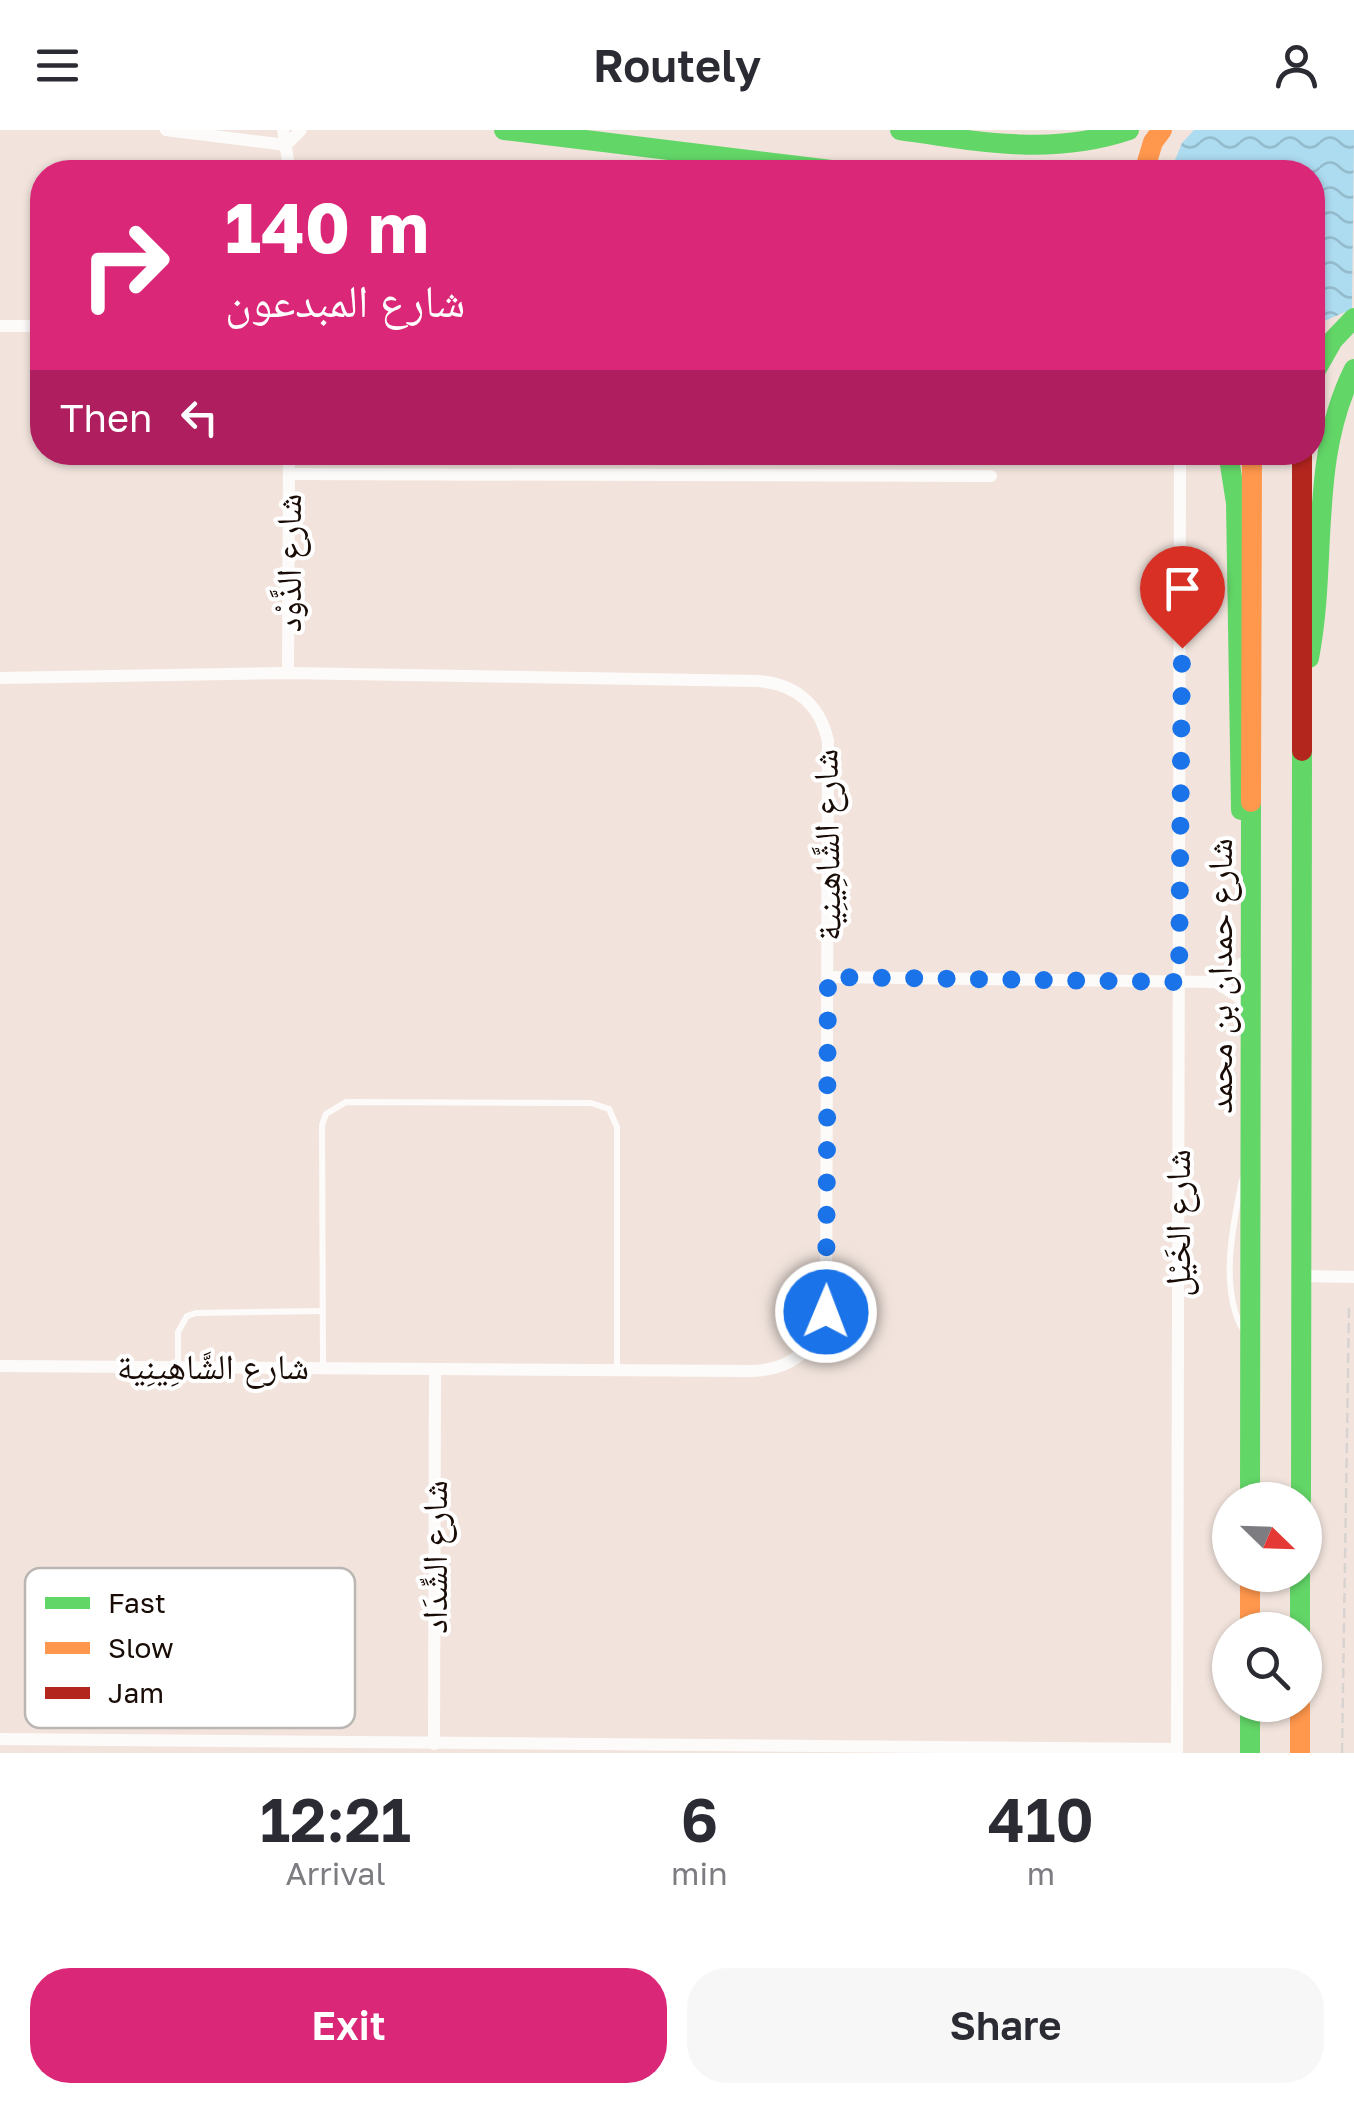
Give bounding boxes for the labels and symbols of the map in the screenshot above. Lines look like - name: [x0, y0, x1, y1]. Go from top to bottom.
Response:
- street label: شارع الذَّوْد: [267, 494, 311, 632]
- pin: [1140, 546, 1225, 649]
- street label: شارع الشَّاهِينِية: [803, 749, 851, 941]
- street label: شارع حمدان بن محمد: [1198, 838, 1242, 1114]
- street label: شارع الخَيْل: [1156, 1149, 1200, 1297]
- position arrow: [774, 1260, 878, 1364]
- street label: شارع الشَّاهِينِية: [117, 1345, 309, 1389]
- street label: شارع الشِّدَاد: [413, 1480, 457, 1634]
- north arrow: [1212, 1482, 1322, 1592]
- legend: [25, 1568, 355, 1728]
- text: Fast: [108, 1586, 166, 1619]
- text: Slow: [108, 1631, 174, 1664]
- text: Jam: [108, 1676, 164, 1709]

